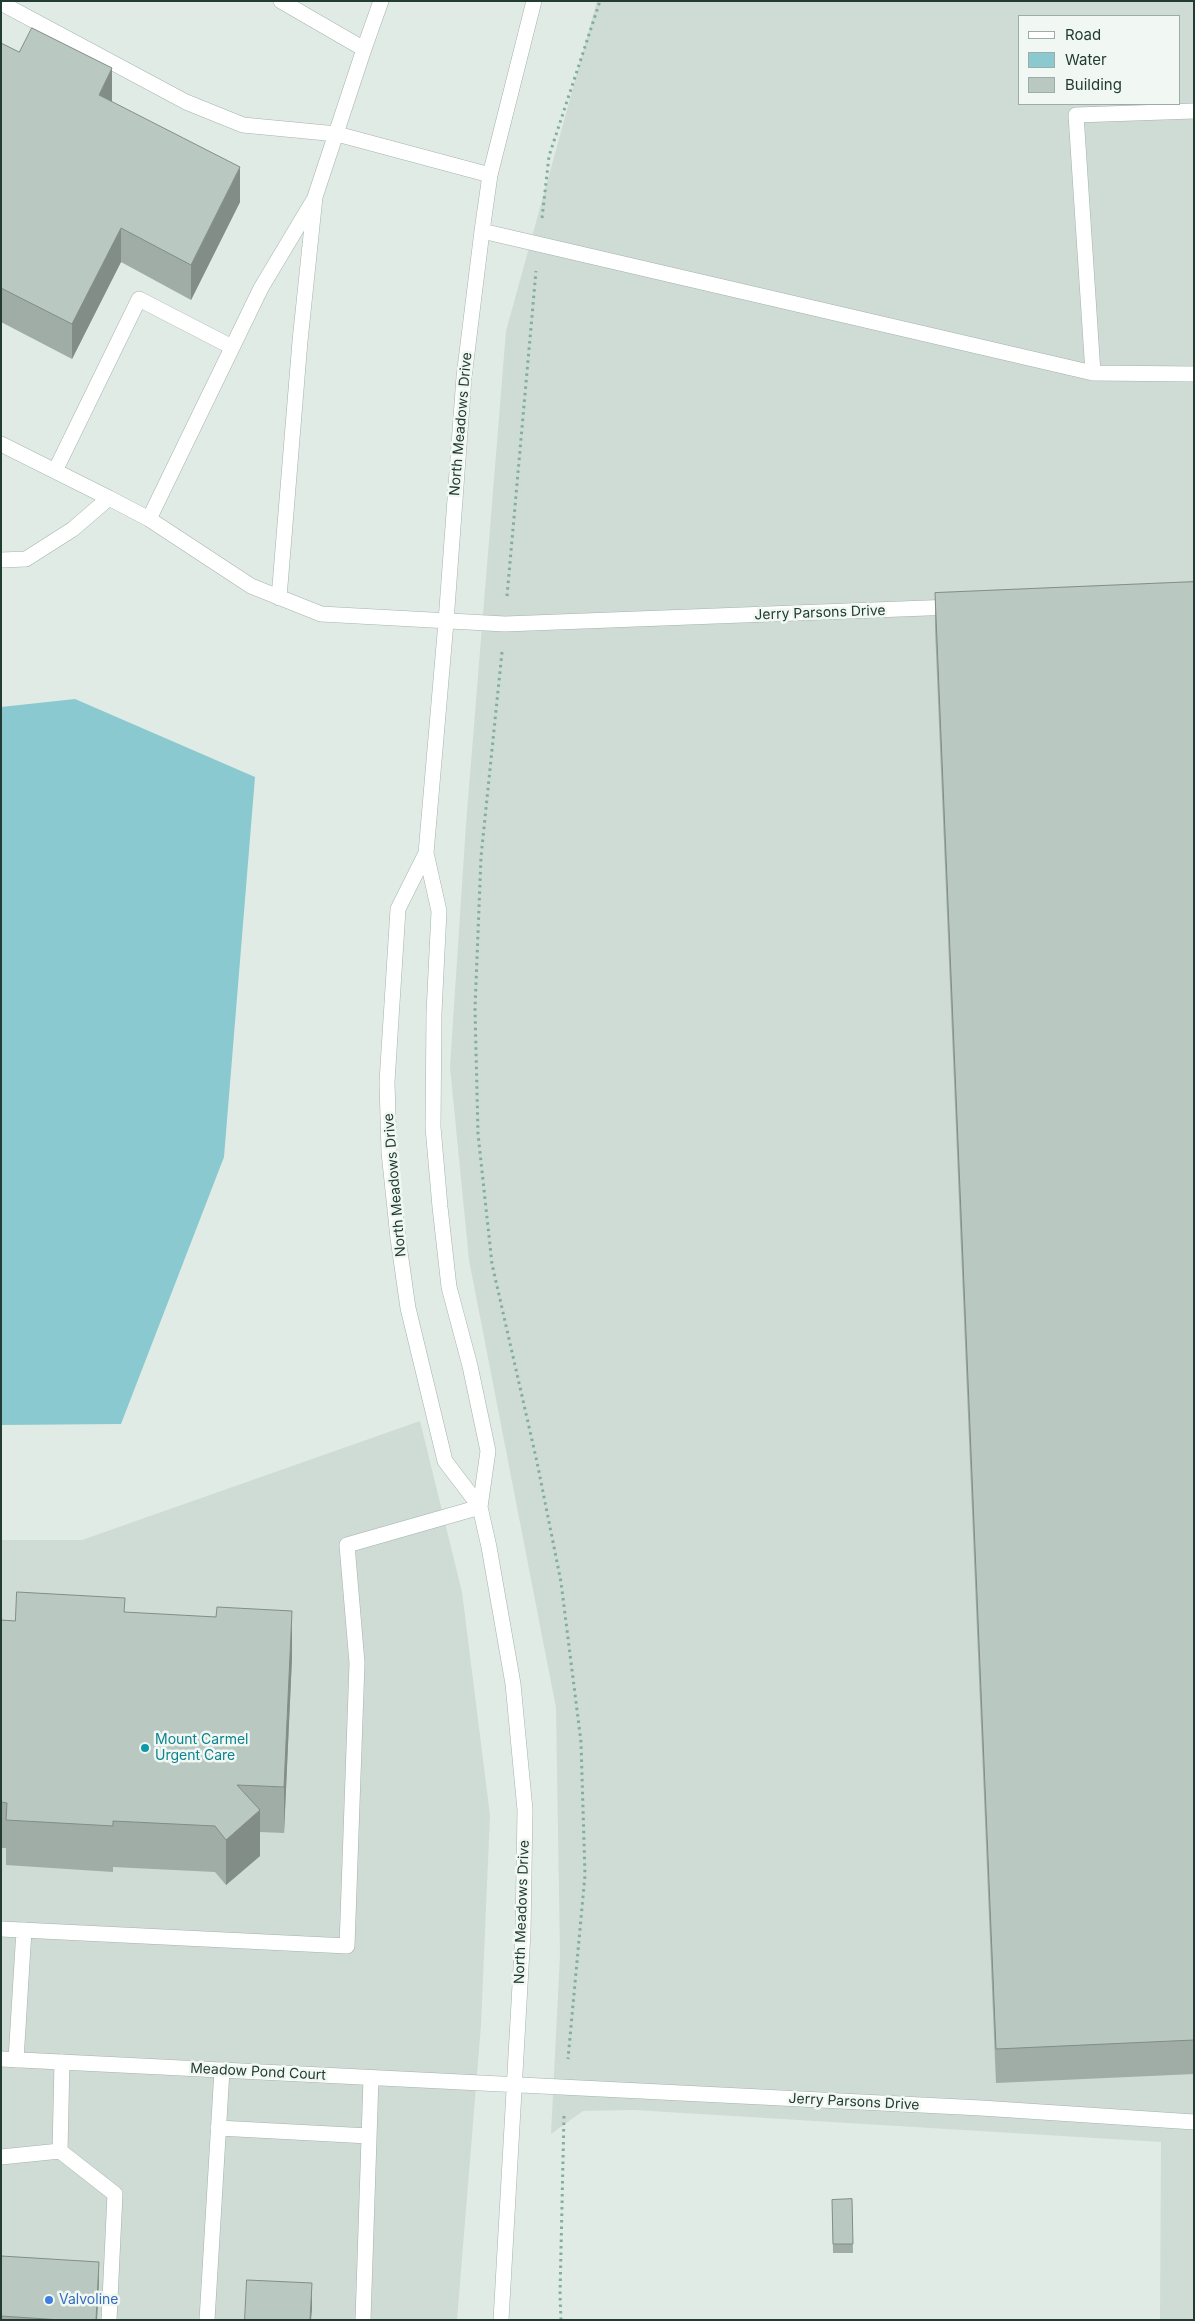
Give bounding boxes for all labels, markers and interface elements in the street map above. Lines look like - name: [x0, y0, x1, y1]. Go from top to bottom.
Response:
- legend: [1018, 15, 1180, 105]
- text: Road: [1065, 25, 1101, 44]
- text: Water: [1065, 50, 1107, 69]
- text: Building: [1065, 75, 1122, 94]
- street label: North Meadows Drive: [446, 351, 476, 497]
- street label: Jerry Parsons Drive: [754, 602, 886, 624]
- street label: North Meadows Drive: [380, 1112, 410, 1258]
- place label: Mount Carmel Urgent Care: [155, 1732, 249, 1764]
- marker: Mount Carmel Urgent Care: [139, 1742, 151, 1754]
- street label: North Meadows Drive: [511, 1840, 533, 1984]
- street label: Meadow Pond Court: [190, 2060, 326, 2084]
- street label: Jerry Parsons Drive: [788, 2090, 920, 2114]
- place label: Valvoline: [59, 2292, 118, 2308]
- marker: Valvoline: [43, 2294, 55, 2306]

